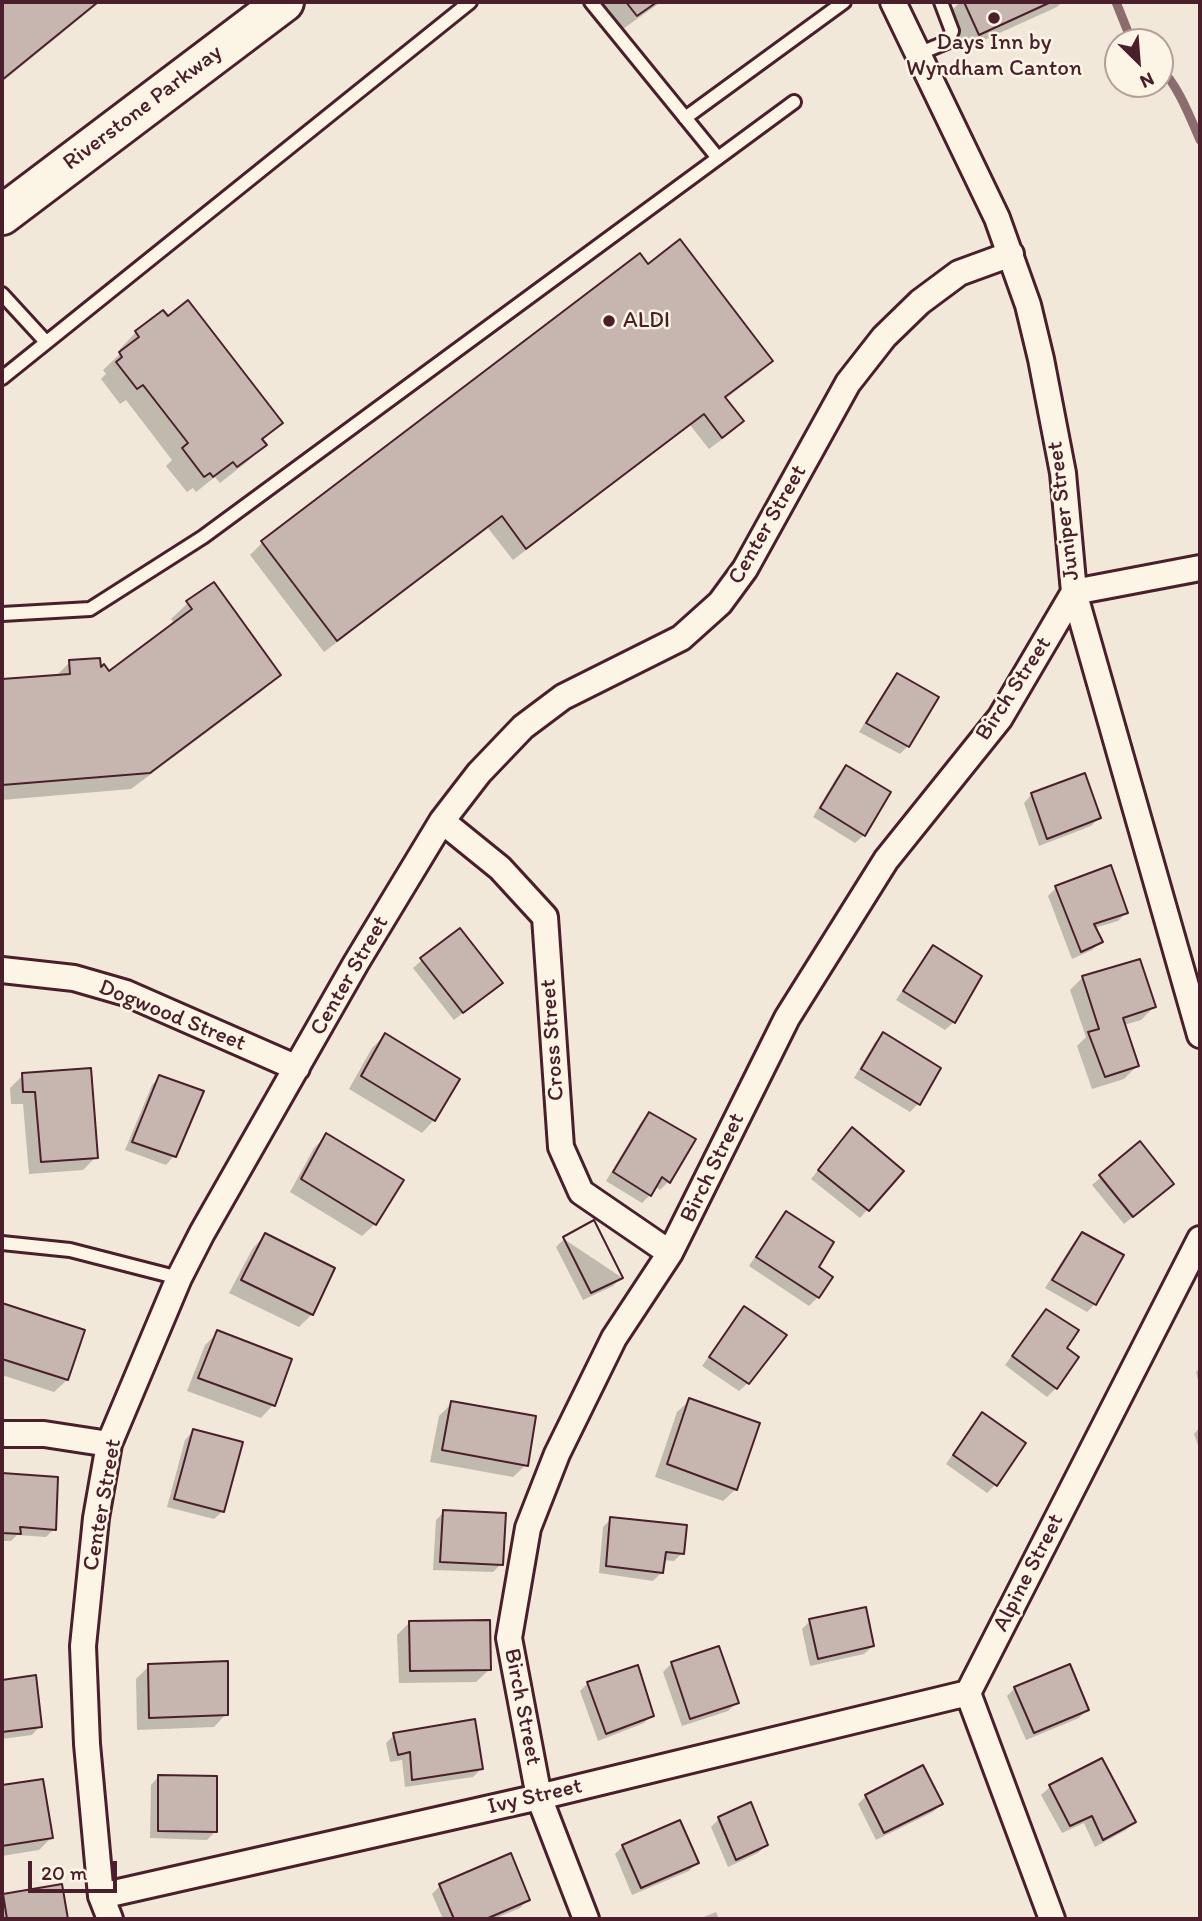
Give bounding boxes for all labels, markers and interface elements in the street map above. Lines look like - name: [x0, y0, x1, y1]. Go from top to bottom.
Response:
- marker: Days Inn by Wyndham Canton: [986, 10, 1002, 26]
- north arrow: [1104, 28, 1174, 98]
- place label: Days Inn by Wyndham Canton: [906, 29, 1082, 83]
- street label: Riverstone Parkway: [58, 39, 228, 177]
- text: N: [1137, 68, 1158, 94]
- place label: ALDI: [623, 307, 670, 335]
- marker: ALDI: [601, 313, 617, 329]
- street label: Juniper Street: [1042, 440, 1086, 582]
- street label: Center Street: [723, 460, 813, 590]
- street label: Birch Street: [970, 632, 1058, 746]
- street label: Center Street: [305, 911, 395, 1041]
- street label: Dogwood Street: [94, 974, 250, 1058]
- street label: Cross Street: [535, 978, 571, 1102]
- street label: Birch Street: [675, 1109, 751, 1227]
- street label: Center Street: [78, 1437, 128, 1573]
- street label: Alpine Street: [988, 1510, 1070, 1636]
- street label: Birch Street: [497, 1646, 547, 1768]
- street label: Ivy Street: [485, 1773, 585, 1821]
- scale bar: [32, 1848, 121, 1892]
- text: 20 m: [41, 1860, 87, 1885]

